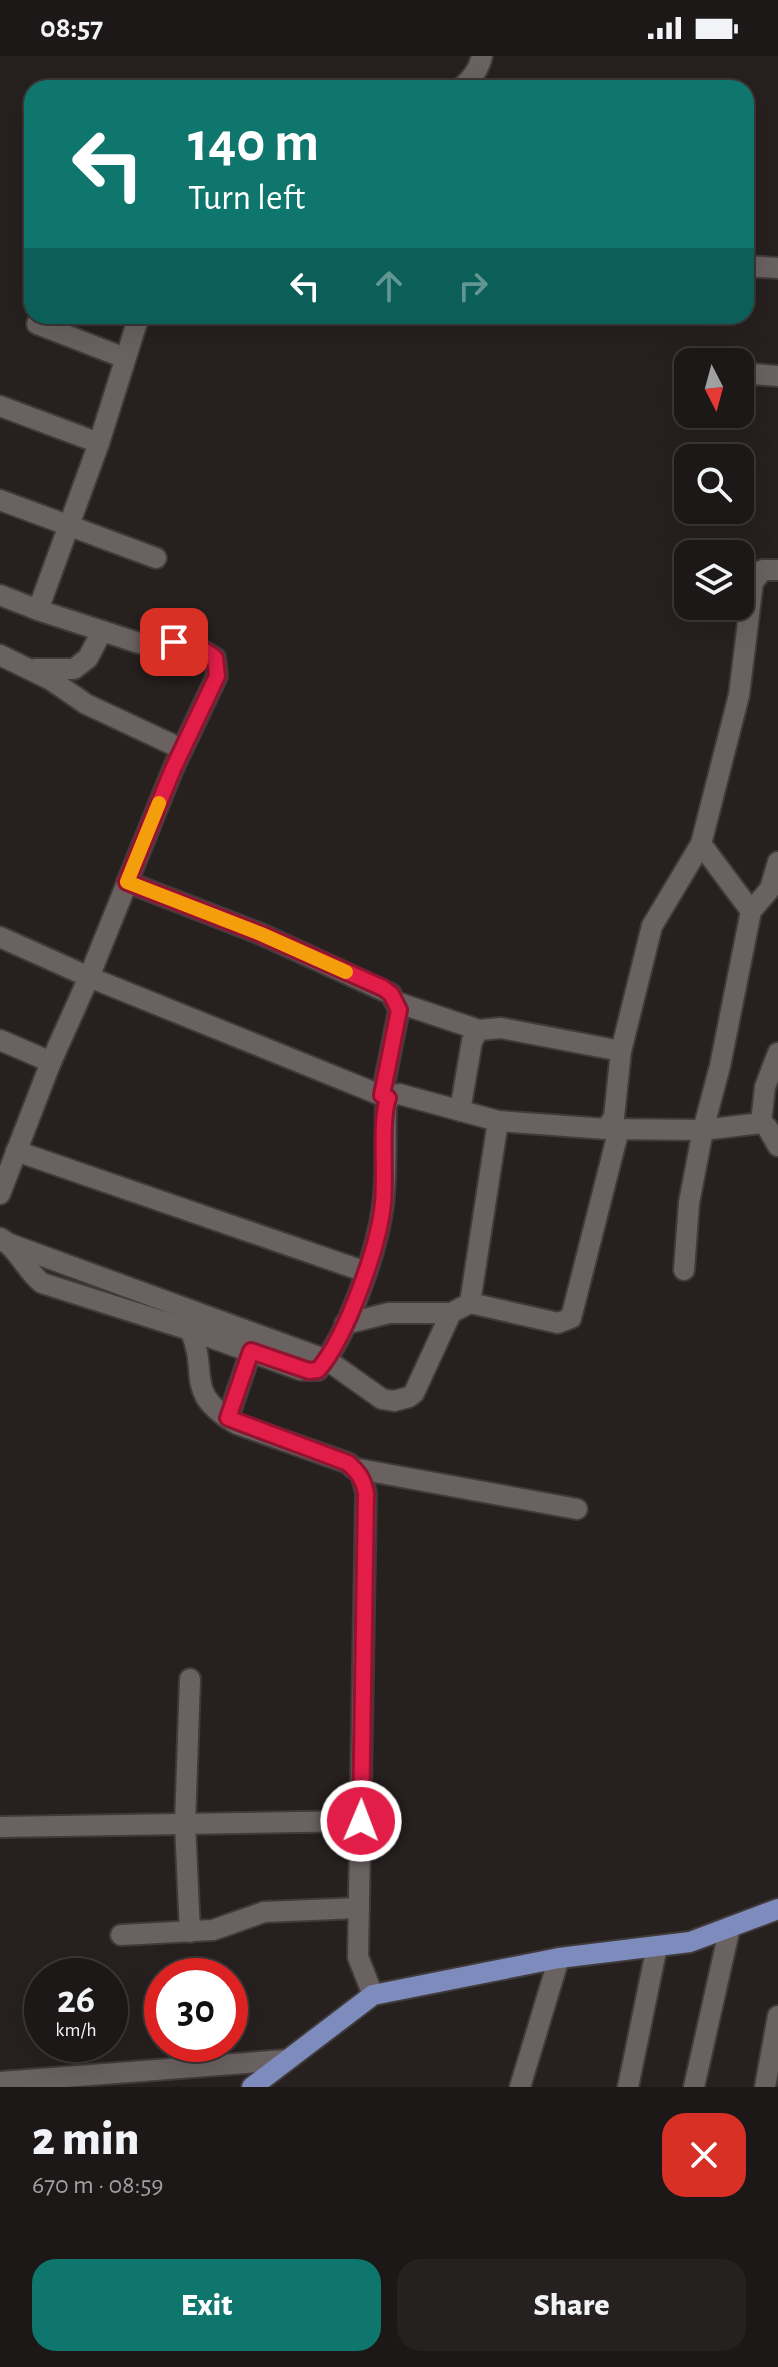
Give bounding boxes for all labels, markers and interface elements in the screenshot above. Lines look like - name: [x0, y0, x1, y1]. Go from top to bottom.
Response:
- text: 08:57: [40, 13, 103, 43]
- icon: left: [56, 112, 160, 216]
- text: 140 m: [188, 115, 319, 171]
- text: Turn left: [188, 180, 305, 216]
- icon: left: [283, 264, 327, 308]
- icon: ahead: [367, 264, 411, 308]
- icon: right: [451, 264, 495, 308]
- north arrow: [674, 348, 754, 428]
- map controls: [674, 348, 754, 620]
- button: search: [674, 444, 754, 524]
- button: layers: [674, 540, 754, 620]
- pin: [140, 608, 208, 676]
- icon: arrive: [152, 620, 196, 664]
- position arrow: [319, 1779, 403, 1863]
- speed limit sign: 30: [144, 1958, 248, 2062]
- text: 26: [57, 1980, 95, 2020]
- text: km/h: [55, 2020, 97, 2040]
- button: close: [662, 2113, 746, 2197]
- text: 2 min: [32, 2116, 140, 2164]
- text: 670 m · 08:59: [32, 2172, 164, 2198]
- button: Exit: [32, 2259, 381, 2351]
- button: Share: [397, 2259, 746, 2351]

